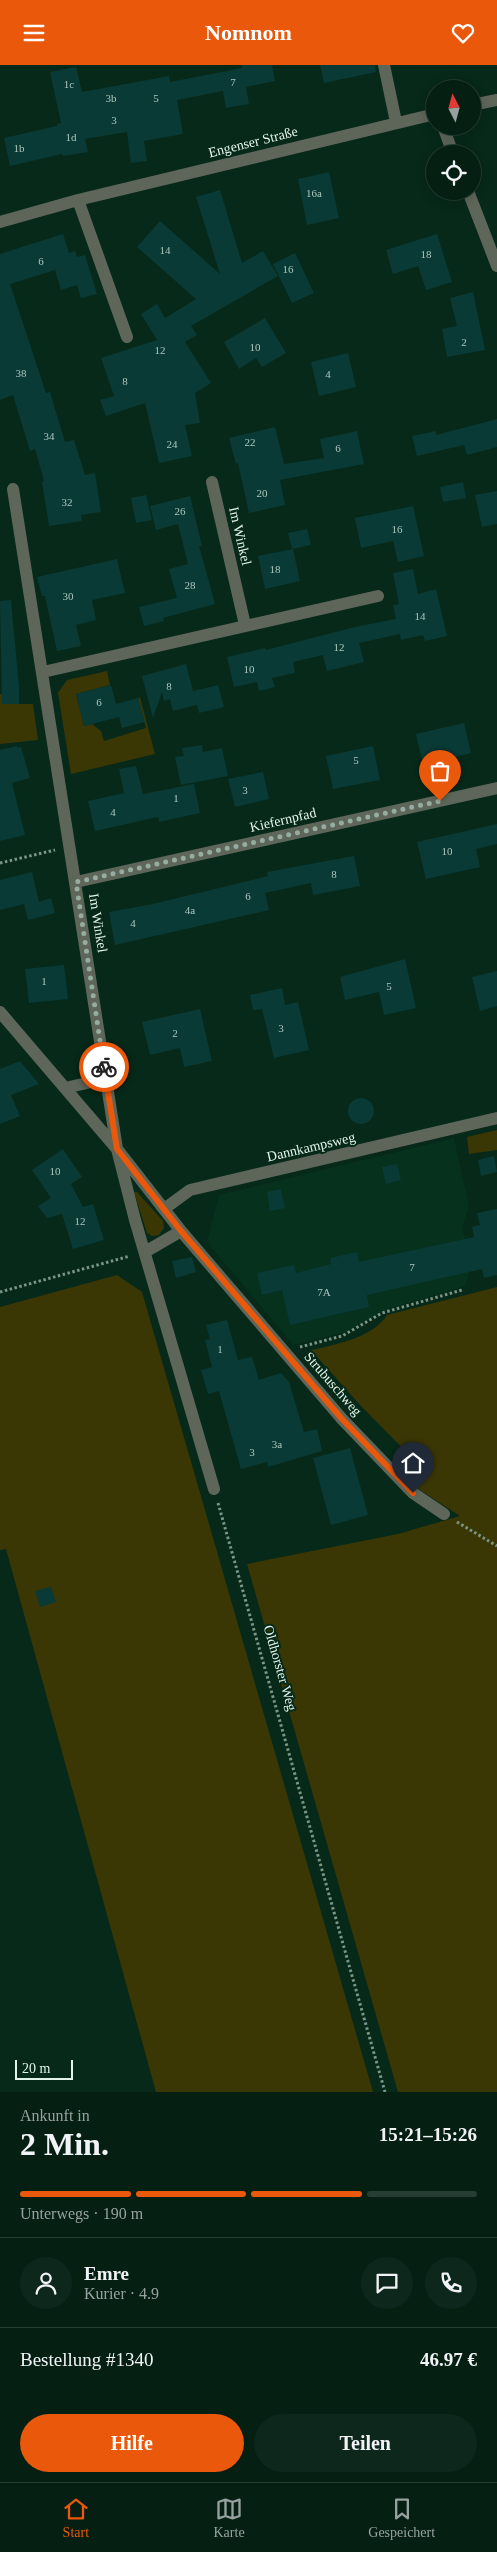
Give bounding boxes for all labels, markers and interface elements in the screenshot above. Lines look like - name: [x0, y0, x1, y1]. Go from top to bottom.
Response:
- icon: menu: [20, 19, 48, 47]
- icon: heart: [449, 19, 477, 47]
- text: Nomnom: [205, 20, 292, 45]
- house number: 7: [230, 76, 236, 88]
- house number: 1c: [64, 78, 74, 90]
- north arrow: [426, 80, 481, 135]
- map controls: [426, 80, 481, 200]
- house number: 3b: [106, 92, 117, 104]
- house number: 5: [153, 92, 159, 104]
- house number: 3: [111, 114, 117, 126]
- street label: Engenser Straße: [207, 124, 299, 160]
- house number: 1d: [66, 131, 77, 143]
- house number: 1b: [14, 142, 25, 154]
- button: locate: [426, 145, 481, 200]
- house number: 16a: [306, 187, 322, 199]
- house number: 14: [160, 244, 171, 256]
- house number: 18: [421, 248, 432, 260]
- house number: 6: [38, 255, 44, 267]
- house number: 16: [283, 263, 294, 275]
- house number: 2: [461, 336, 467, 348]
- house number: 10: [250, 341, 261, 353]
- house number: 12: [155, 344, 166, 356]
- house number: 38: [16, 367, 27, 379]
- house number: 4: [325, 368, 331, 380]
- house number: 8: [122, 375, 128, 387]
- house number: 34: [44, 430, 55, 442]
- house number: 22: [245, 436, 256, 448]
- house number: 24: [167, 438, 178, 450]
- house number: 6: [335, 442, 341, 454]
- house number: 20: [257, 487, 268, 499]
- house number: 32: [62, 496, 73, 508]
- house number: 26: [175, 505, 186, 517]
- street label: Im Winkel: [226, 505, 254, 567]
- house number: 16: [392, 523, 403, 535]
- house number: 18: [270, 563, 281, 575]
- house number: 28: [185, 579, 196, 591]
- house number: 30: [63, 590, 74, 602]
- house number: 14: [415, 610, 426, 622]
- house number: 12: [334, 641, 345, 653]
- house number: 10: [244, 663, 255, 675]
- house number: 8: [166, 680, 172, 692]
- house number: 6: [96, 696, 102, 708]
- pin: [419, 750, 461, 801]
- house number: 5: [353, 754, 359, 766]
- icon: bag: [426, 757, 454, 785]
- house number: 3: [242, 784, 248, 796]
- house number: 1: [173, 792, 179, 804]
- street label: Kiefernpfad: [248, 805, 318, 835]
- house number: 4: [110, 806, 116, 818]
- house number: 10: [442, 845, 453, 857]
- house number: 8: [331, 868, 337, 880]
- house number: 6: [245, 890, 251, 902]
- street label: Im Winkel: [86, 892, 110, 954]
- house number: 4a: [185, 904, 195, 916]
- house number: 4: [130, 917, 136, 929]
- house number: 1: [41, 975, 47, 987]
- house number: 5: [386, 980, 392, 992]
- house number: 3: [278, 1022, 284, 1034]
- house number: 2: [172, 1027, 178, 1039]
- courier: [79, 1042, 129, 1092]
- icon: bike: [90, 1053, 118, 1081]
- street label: Dannkampsweg: [265, 1130, 357, 1164]
- house number: 10: [50, 1165, 61, 1177]
- house number: 12: [75, 1215, 86, 1227]
- house number: 7: [409, 1261, 415, 1273]
- house number: 7A: [317, 1286, 331, 1298]
- house number: 1: [217, 1343, 223, 1355]
- street label: Strubuschweg: [301, 1349, 365, 1419]
- house number: 3a: [272, 1438, 282, 1450]
- pin: [392, 1442, 434, 1493]
- house number: 3: [249, 1446, 255, 1458]
- icon: home: [399, 1449, 427, 1477]
- street label: Oldhorster Weg: [261, 1623, 299, 1713]
- scale bar: [15, 2057, 72, 2080]
- text: 20 m: [22, 2061, 50, 2076]
- text: Ankunft in: [20, 2107, 90, 2124]
- text: 15:21–15:26: [379, 2124, 477, 2145]
- text: 2 Min.: [20, 2126, 109, 2162]
- text: Unterwegs · 190 m: [20, 2205, 143, 2222]
- button: person: [20, 2257, 72, 2309]
- button: chat: [361, 2257, 413, 2309]
- button: phone: [425, 2257, 477, 2309]
- text: Emre: [84, 2263, 129, 2284]
- text: Kurier · 4.9: [84, 2285, 159, 2302]
- text: Bestellung #1340: [20, 2349, 154, 2370]
- text: 46.97 €: [420, 2349, 477, 2370]
- button: Hilfe: [20, 2414, 244, 2472]
- button: Teilen: [254, 2414, 477, 2472]
- tab: Start: [62, 2495, 90, 2541]
- tab: Karte: [214, 2495, 245, 2541]
- tab: Gespeichert: [368, 2495, 435, 2541]

